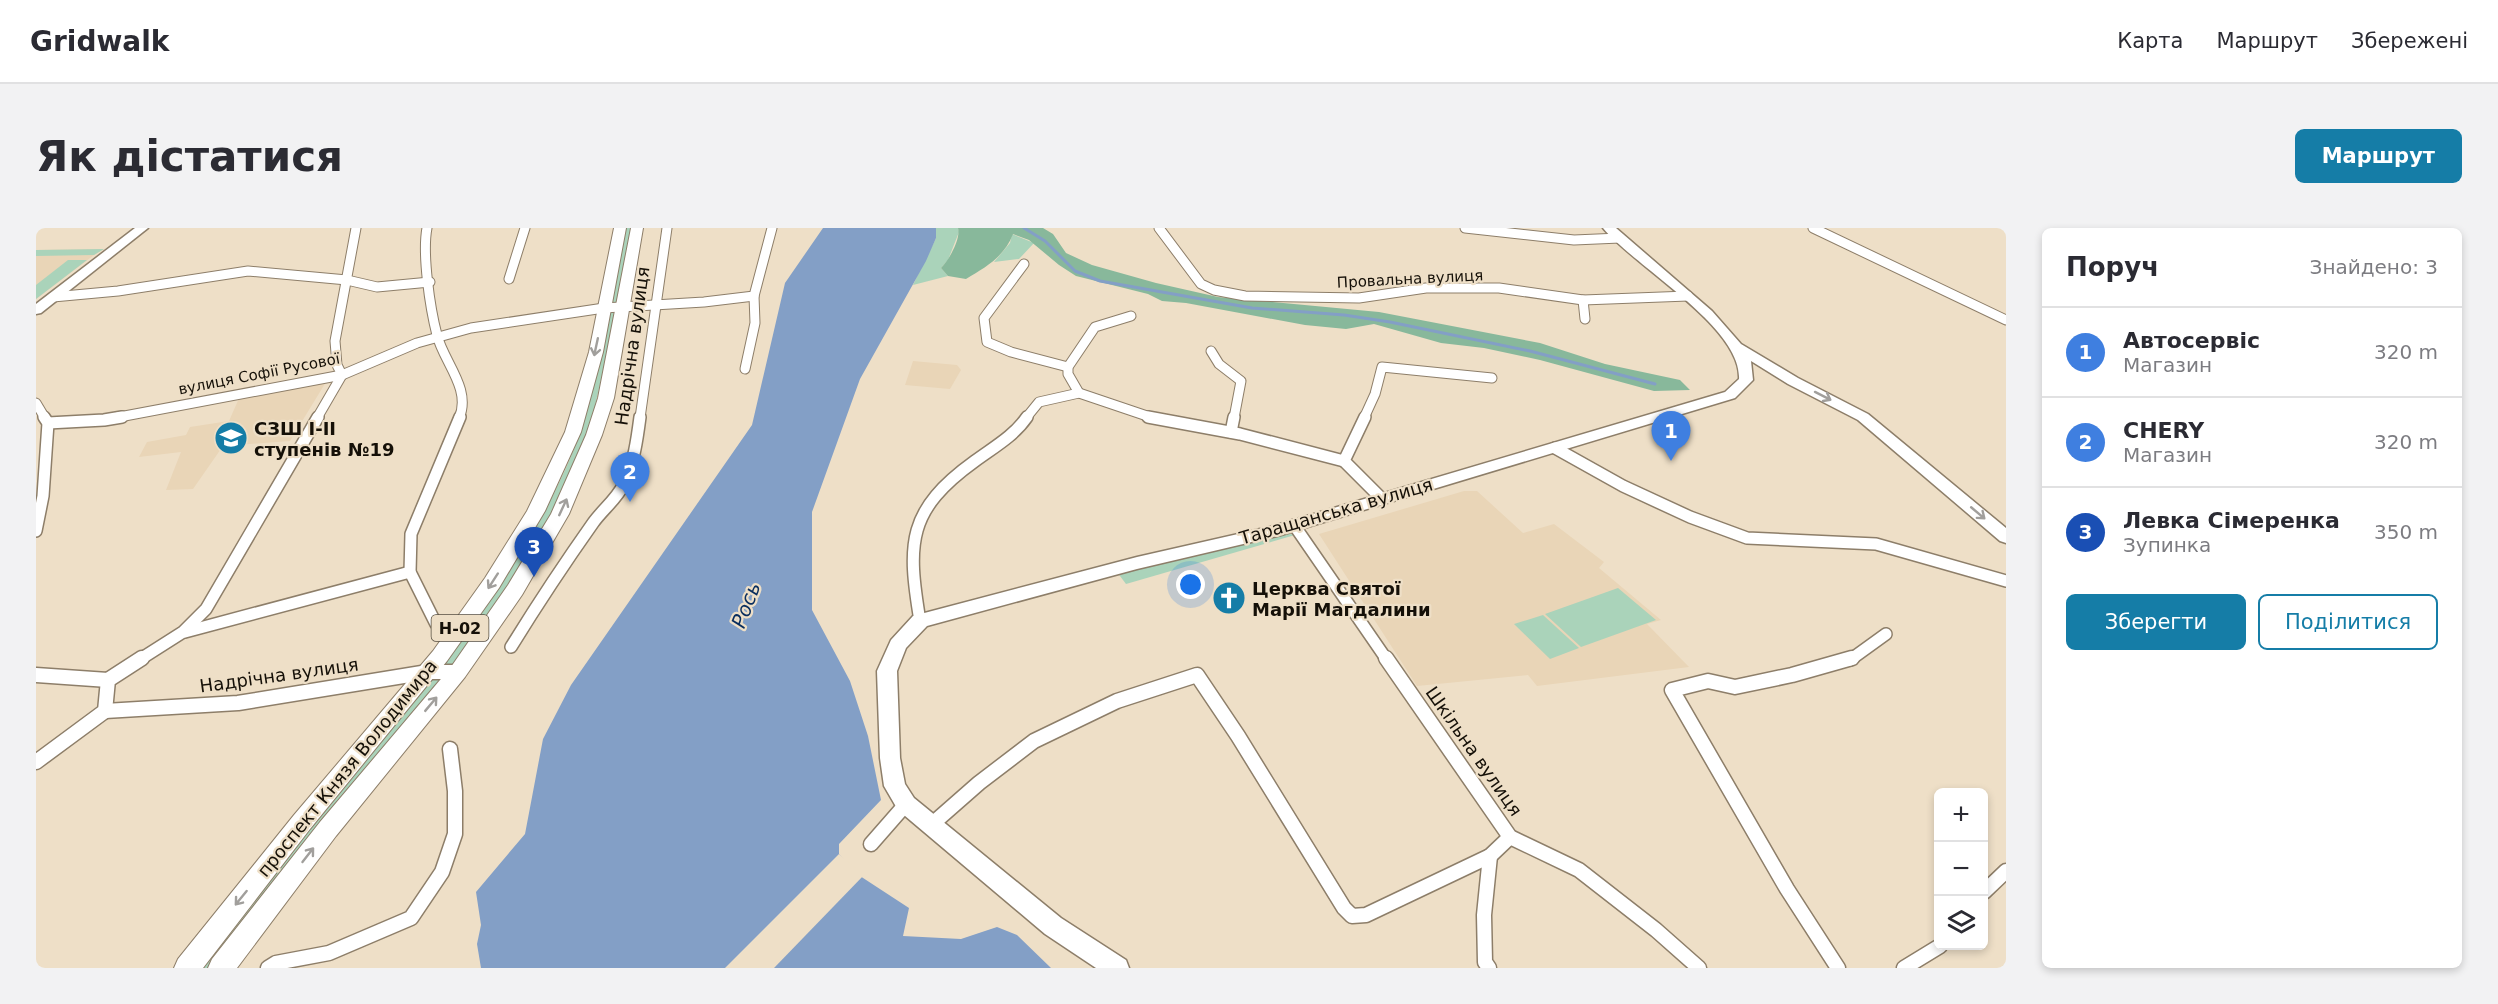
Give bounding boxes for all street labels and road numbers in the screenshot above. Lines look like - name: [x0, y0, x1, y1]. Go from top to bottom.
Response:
- street label: Надрічна вулиця: [610, 265, 654, 427]
- street label: Провальна вулиця: [1336, 266, 1484, 292]
- street label: вулиця Софії Русової: [177, 349, 342, 398]
- street label: Таращанська вулиця: [1236, 473, 1435, 549]
- road number: Н-02: [432, 615, 488, 641]
- street label: Надрічна вулиця: [198, 653, 360, 697]
- street label: проспект Князя Володимира: [253, 655, 441, 881]
- street label: Шкільна вулиця: [1421, 682, 1527, 820]

